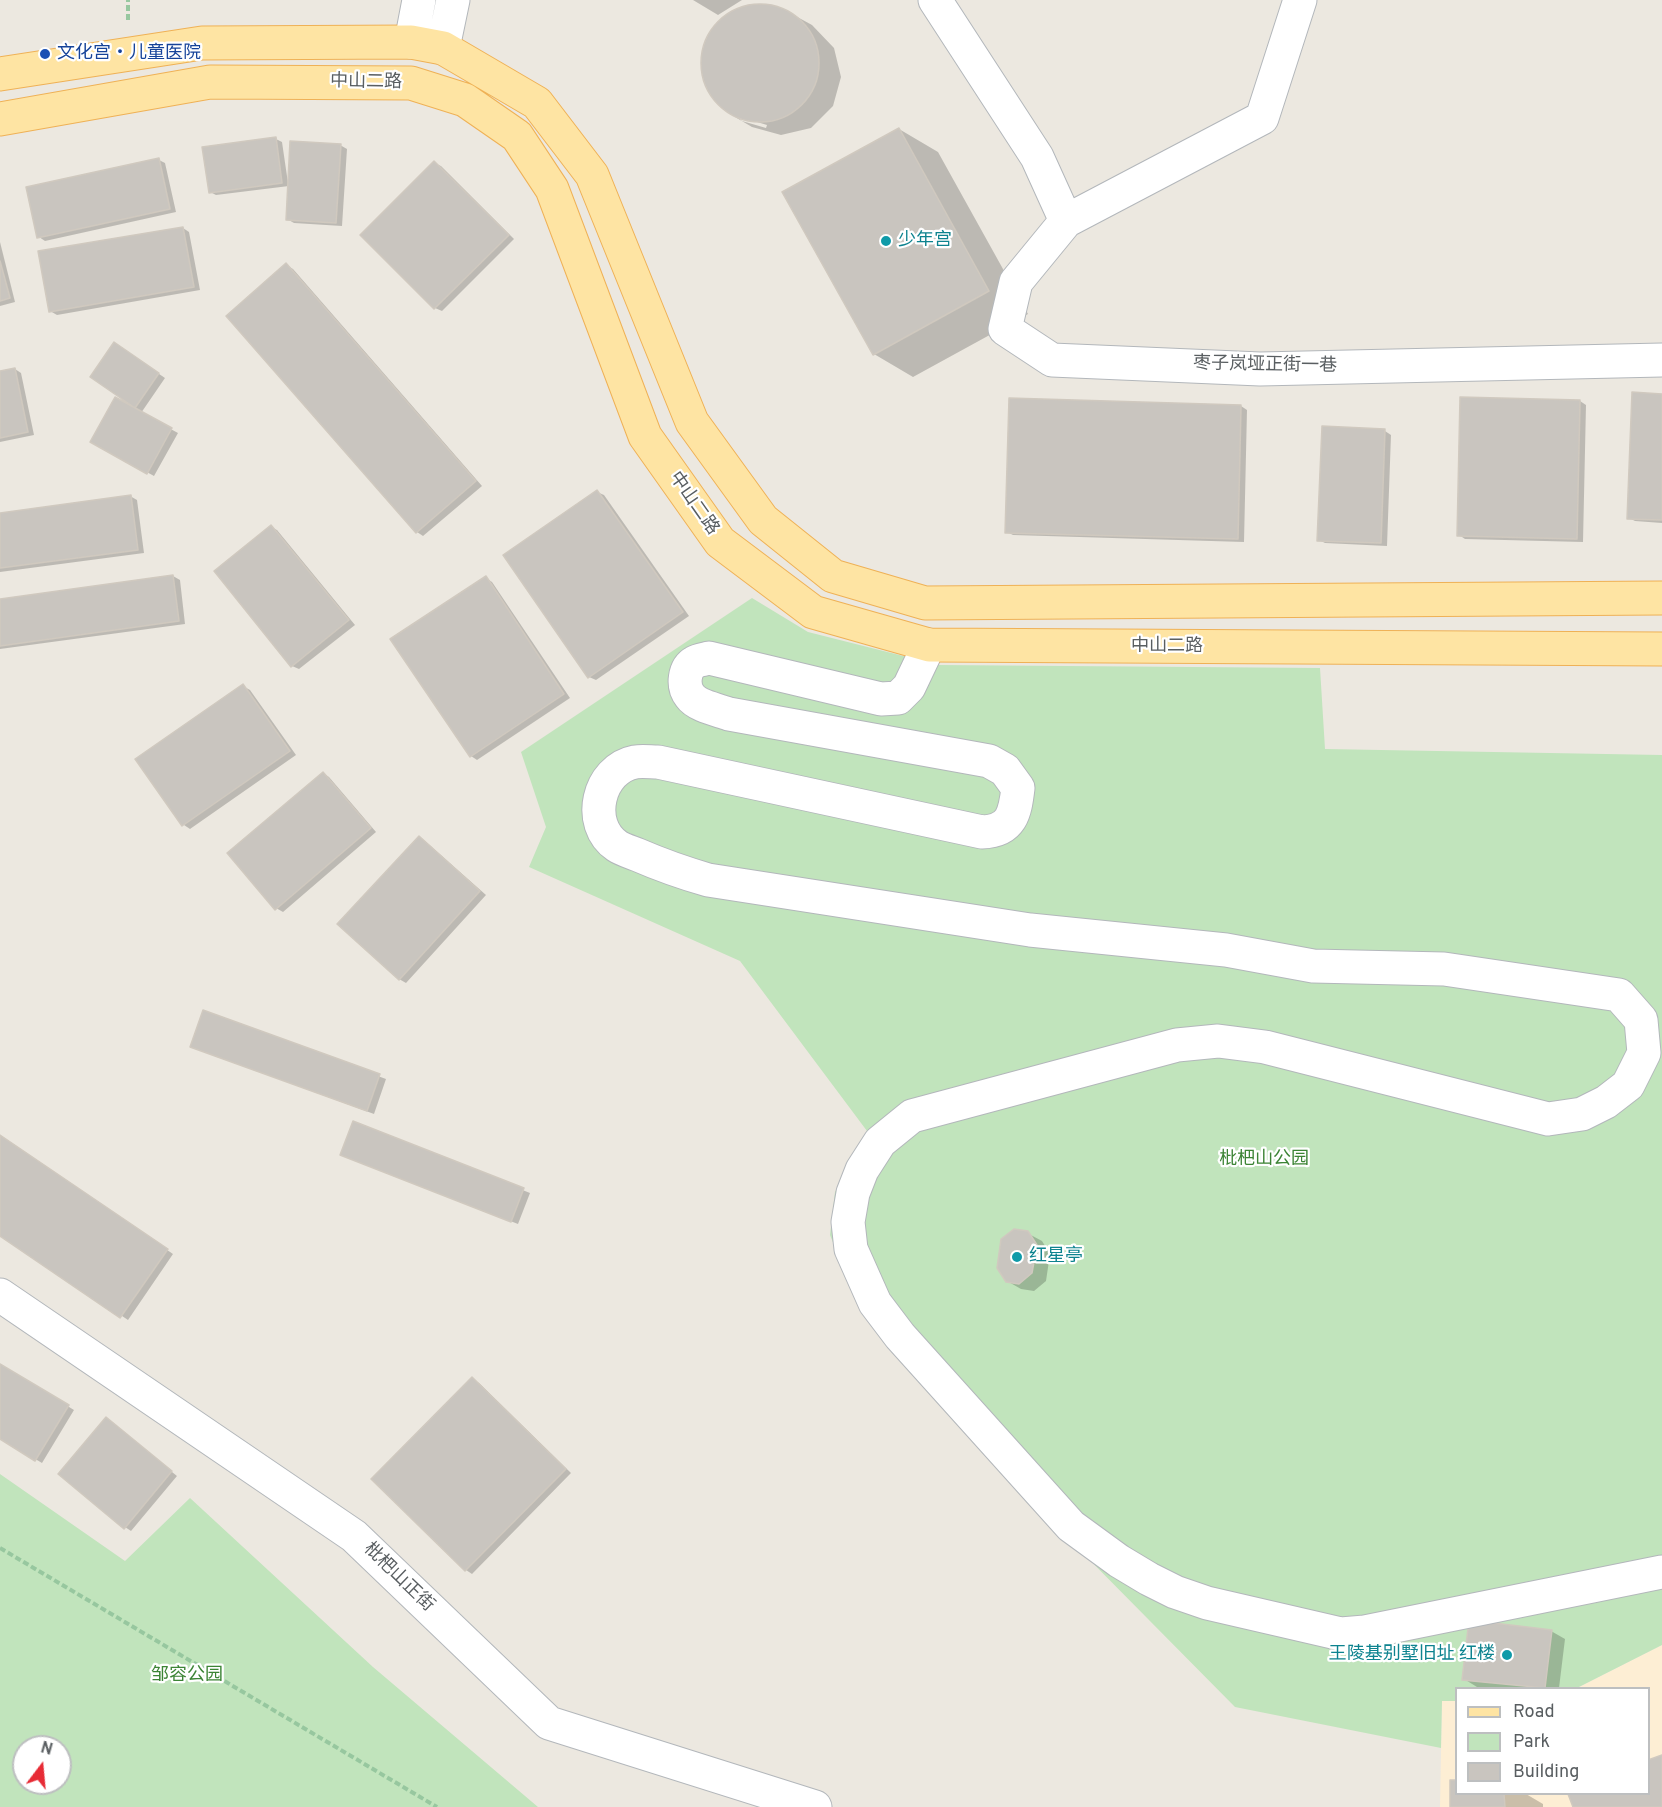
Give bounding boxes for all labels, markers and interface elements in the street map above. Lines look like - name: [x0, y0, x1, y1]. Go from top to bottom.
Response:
- place label: 文化宫‧儿童医院: [57, 43, 201, 65]
- marker: 文化宫‧儿童医院: [38, 47, 52, 61]
- street label: 中山二路: [330, 72, 402, 94]
- place label: 少年宫: [898, 230, 952, 252]
- marker: 少年宫: [879, 234, 893, 248]
- street label: 枣子岚垭正街一巷: [1193, 354, 1337, 378]
- street label: 中山二路: [664, 468, 722, 540]
- street label: 中山二路: [1131, 636, 1203, 658]
- park label: 枇杷山公园: [1219, 1149, 1309, 1171]
- place label: 红星亭: [1029, 1246, 1083, 1268]
- marker: 红星亭: [1010, 1250, 1024, 1264]
- street label: 枇杷山正街: [358, 1539, 438, 1617]
- place label: 王陵基别墅旧址 红楼: [1329, 1644, 1495, 1666]
- marker: 王陵基别墅旧址 红楼: [1500, 1648, 1514, 1662]
- park label: 邹容公园: [151, 1665, 223, 1687]
- legend: [1455, 1687, 1650, 1795]
- text: Road: [1513, 1701, 1555, 1724]
- text: Park: [1513, 1731, 1550, 1754]
- north arrow: [12, 1735, 72, 1795]
- text: N: [38, 1738, 55, 1761]
- text: Building: [1513, 1761, 1579, 1784]

